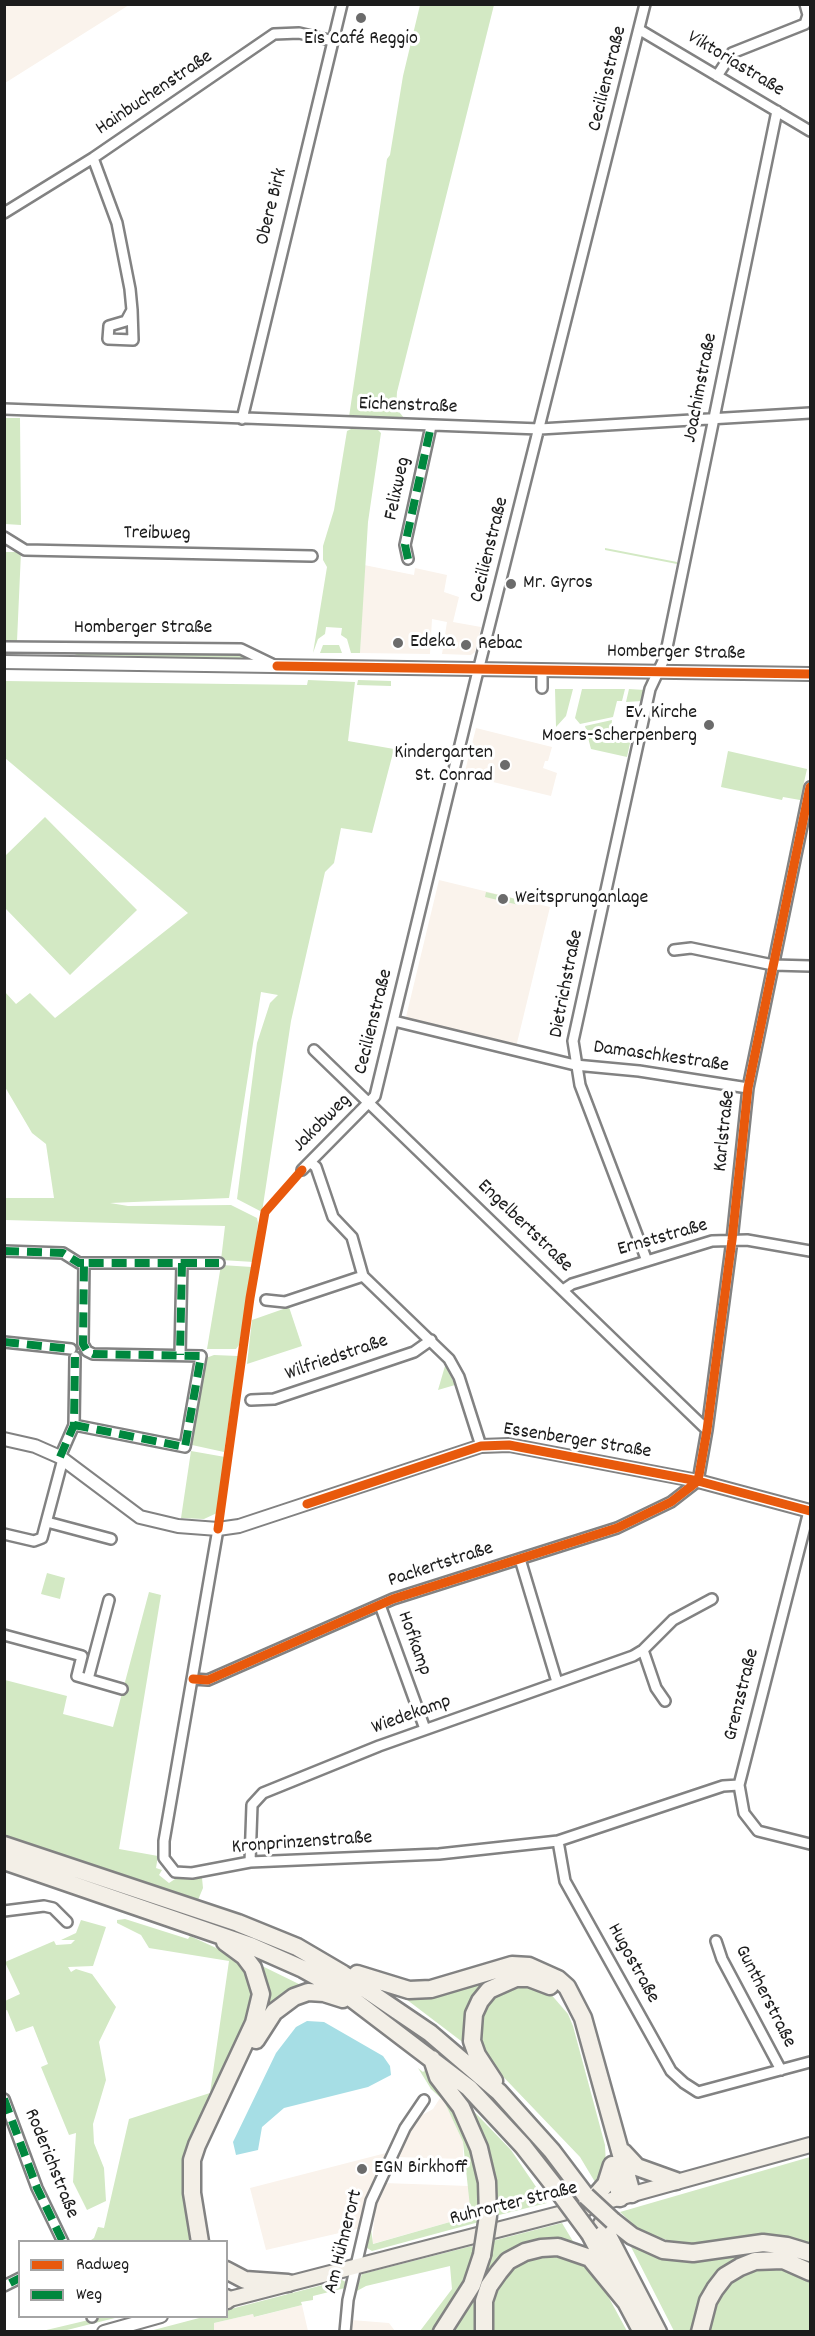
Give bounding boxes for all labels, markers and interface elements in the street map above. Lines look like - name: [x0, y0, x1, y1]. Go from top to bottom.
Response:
- marker: Eis Café Reggio: [354, 11, 368, 25]
- street label: Cecilienstraße: [584, 24, 634, 134]
- street label: Viktoriastraße: [682, 27, 788, 103]
- place label: Eis Café Reggio: [304, 28, 418, 52]
- street label: Hainbuchenstraße: [92, 46, 218, 142]
- street label: Obere Birk: [252, 166, 294, 248]
- street label: Joachimstraße: [680, 331, 724, 445]
- street label: Eichenstraße: [358, 393, 458, 421]
- street label: Felixweg: [381, 455, 417, 523]
- street label: Cecilienstraße: [466, 495, 516, 605]
- street label: Treibweg: [123, 522, 191, 548]
- place label: Mr. Gyros: [523, 572, 593, 596]
- marker: Mr. Gyros: [504, 577, 518, 591]
- street label: Homberger Straße: [74, 617, 212, 641]
- place label: Edeka: [410, 631, 455, 655]
- place label: Rebac: [478, 633, 523, 657]
- marker: Edeka: [391, 636, 405, 650]
- marker: Rebac: [459, 638, 473, 652]
- street label: Homberger Straße: [606, 641, 746, 667]
- place label: Ev. Kirche Moers-Scherpenberg: [542, 702, 697, 749]
- marker: Ev. Kirche Moers-Scherpenberg: [702, 718, 716, 732]
- place label: Kindergarten St. Conrad: [394, 742, 493, 789]
- marker: Kindergarten St. Conrad: [498, 758, 512, 772]
- place label: Weitsprunganlage: [515, 887, 648, 911]
- marker: Weitsprunganlage: [496, 892, 510, 906]
- street label: Dietrichstraße: [546, 928, 590, 1040]
- street label: Cecilienstraße: [350, 967, 400, 1077]
- street label: Damaschkestraße: [592, 1037, 730, 1079]
- street label: Karlstraße: [710, 1089, 742, 1173]
- street label: Jakobweg: [289, 1090, 357, 1158]
- street label: Engelbertstraße: [471, 1175, 577, 1279]
- street label: Ernststraße: [615, 1215, 711, 1263]
- street label: Wilfriedstraße: [282, 1330, 392, 1388]
- street label: Essenberger Straße: [501, 1418, 653, 1466]
- street label: Packertstraße: [385, 1538, 497, 1594]
- street label: Hofkamp: [390, 1609, 436, 1679]
- street label: Grenzstraße: [720, 1646, 766, 1744]
- street label: Wiedekamp: [369, 1691, 455, 1741]
- street label: Kronprinzenstraße: [231, 1827, 373, 1861]
- street label: Hugostraße: [600, 1920, 664, 2008]
- street label: Guntherstraße: [728, 1942, 800, 2052]
- street label: Roderichstraße: [17, 2106, 83, 2222]
- place label: EGN Birkhoff: [374, 2157, 468, 2181]
- marker: EGN Birkhoff: [355, 2162, 369, 2176]
- street label: Ruhrorter Straße: [448, 2178, 580, 2232]
- street label: Am Hühnerort: [320, 2187, 370, 2297]
- legend: [18, 2240, 228, 2318]
- text: Radweg: [76, 2253, 129, 2278]
- text: Weg: [76, 2283, 102, 2308]

